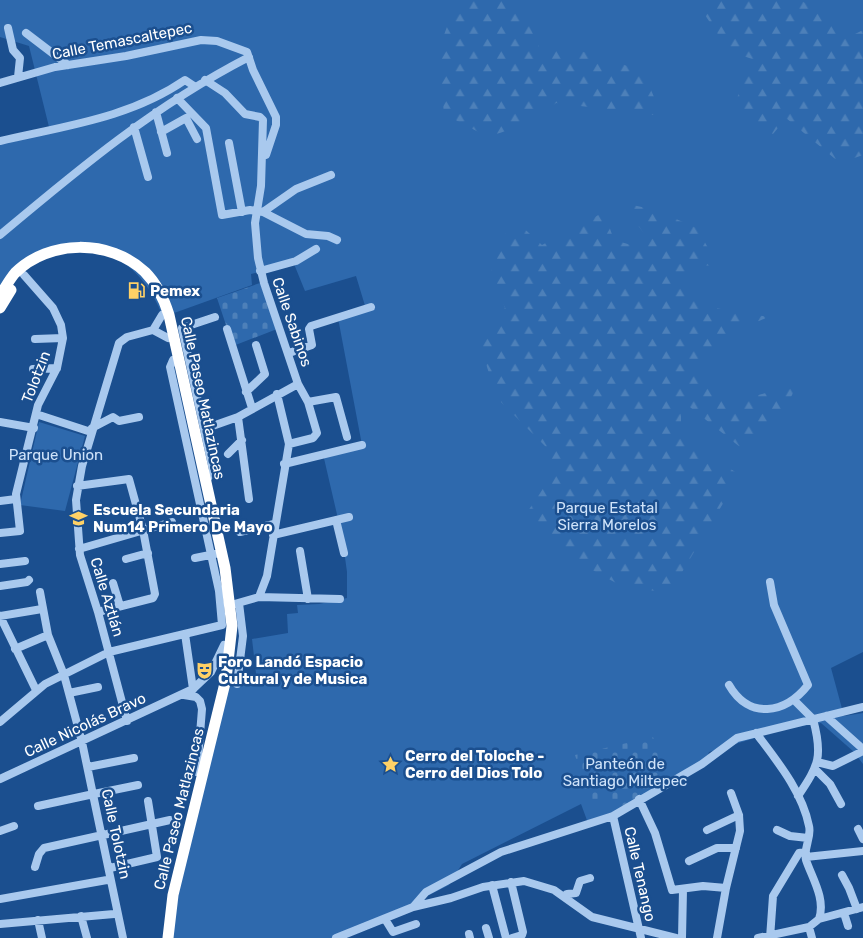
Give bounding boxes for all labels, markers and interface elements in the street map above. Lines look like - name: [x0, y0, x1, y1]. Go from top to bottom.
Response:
- street label: Calle Temascaltepec: [50, 19, 194, 63]
- street label: Calle Sabinos: [268, 275, 316, 369]
- fuel station icon: Pemex: [126, 281, 146, 301]
- place label: Pemex: [150, 282, 200, 300]
- street label: Calle Paseo Matlazincas: [177, 315, 229, 481]
- street label: Tolotzin: [18, 348, 54, 406]
- park label: Parque Union: [9, 446, 103, 464]
- park label: Parque Estatal Sierra Morelos: [556, 499, 658, 534]
- place label: Escuela Secundaria Num14 Primero De Mayo: [93, 501, 273, 536]
- school or university icon: Escuela Secundaria Num14 Primero De Mayo: [69, 509, 89, 529]
- street label: Calle Aztlán: [86, 555, 128, 639]
- place label: Foro Landó Espacio Cultural y de Musica: [218, 653, 367, 688]
- theatre icon: Foro Landó Espacio Cultural y de Musica: [194, 661, 214, 681]
- street label: Calle Nicolás Bravo: [21, 689, 149, 761]
- street label: Calle Paseo Matlazincas: [150, 726, 208, 892]
- place label: Cerro del Toloche - Cerro del Dios Tolo: [405, 747, 544, 782]
- place icon: Cerro del Toloche - Cerro del Dios Tolo: [381, 755, 401, 775]
- park label: Panteón de Santiago Miltepec: [563, 755, 687, 790]
- street label: Calle Tolotzin: [98, 787, 134, 881]
- street label: Calle Tenango: [620, 825, 660, 923]

